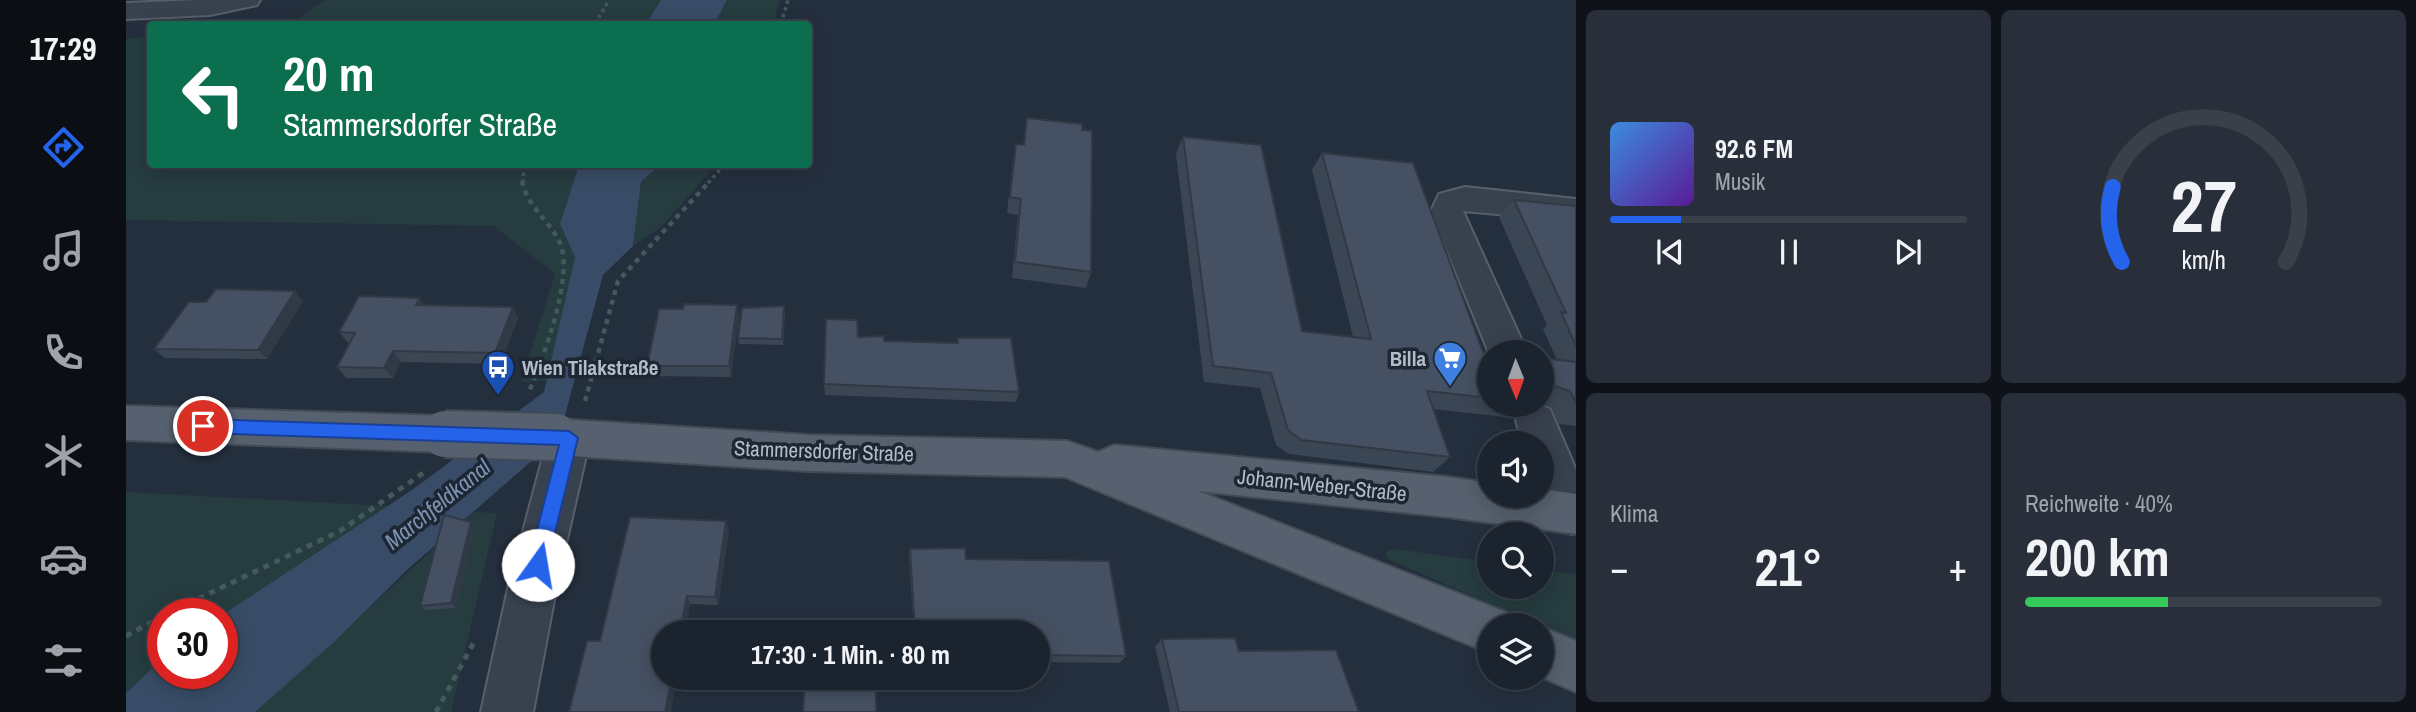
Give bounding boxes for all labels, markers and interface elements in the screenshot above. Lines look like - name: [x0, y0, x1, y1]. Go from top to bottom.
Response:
- text: 17:29: [29, 27, 97, 70]
- text: 20 m: [283, 40, 375, 106]
- icon: left: [168, 49, 259, 140]
- text: Stammersdorfer Straße: [283, 103, 557, 146]
- icon: directions: [39, 123, 88, 172]
- text: 92.6 FM: [1715, 131, 1793, 166]
- text: 27: [2170, 158, 2237, 256]
- text: Musik: [1715, 166, 1765, 197]
- icon: music: [39, 226, 88, 275]
- icon: previous: [1651, 233, 1689, 271]
- icon: pause: [1770, 233, 1808, 271]
- icon: next: [1889, 233, 1927, 271]
- text: km/h: [2181, 243, 2226, 277]
- icon: phone: [39, 328, 88, 377]
- supermarket icon: Billa: [1431, 339, 1469, 388]
- north arrow: [1477, 340, 1554, 416]
- map controls: [1477, 340, 1554, 690]
- place label: Billa: [1390, 344, 1426, 373]
- bus stop icon: Wien Tilakstraße: [479, 348, 517, 397]
- place label: Wien Tilakstraße: [522, 353, 658, 382]
- pin: [173, 396, 233, 456]
- icon: arrive: [184, 407, 222, 445]
- icon: climate: [39, 431, 88, 480]
- button: sound: [1477, 431, 1554, 508]
- street label: Stammersdorfer Straße: [734, 433, 914, 469]
- water label: Marchfeldkanal: [378, 451, 497, 556]
- street label: Johann-Weber-Straße: [1236, 462, 1408, 508]
- text: Reichweite · 40%: [2025, 488, 2173, 519]
- text: Klima: [1610, 498, 1658, 529]
- button: search: [1477, 522, 1554, 599]
- text: 200 km: [2025, 522, 2170, 592]
- position arrow: [501, 528, 575, 602]
- text: 21°: [1754, 532, 1823, 602]
- icon: car: [39, 534, 88, 583]
- text: −: [1610, 542, 1628, 593]
- text: +: [1949, 542, 1967, 593]
- speed limit sign: 30: [147, 598, 238, 689]
- button: layers: [1477, 613, 1554, 690]
- icon: filters: [39, 636, 88, 685]
- text: 17:30 · 1 Min. · 80 m: [751, 637, 950, 672]

